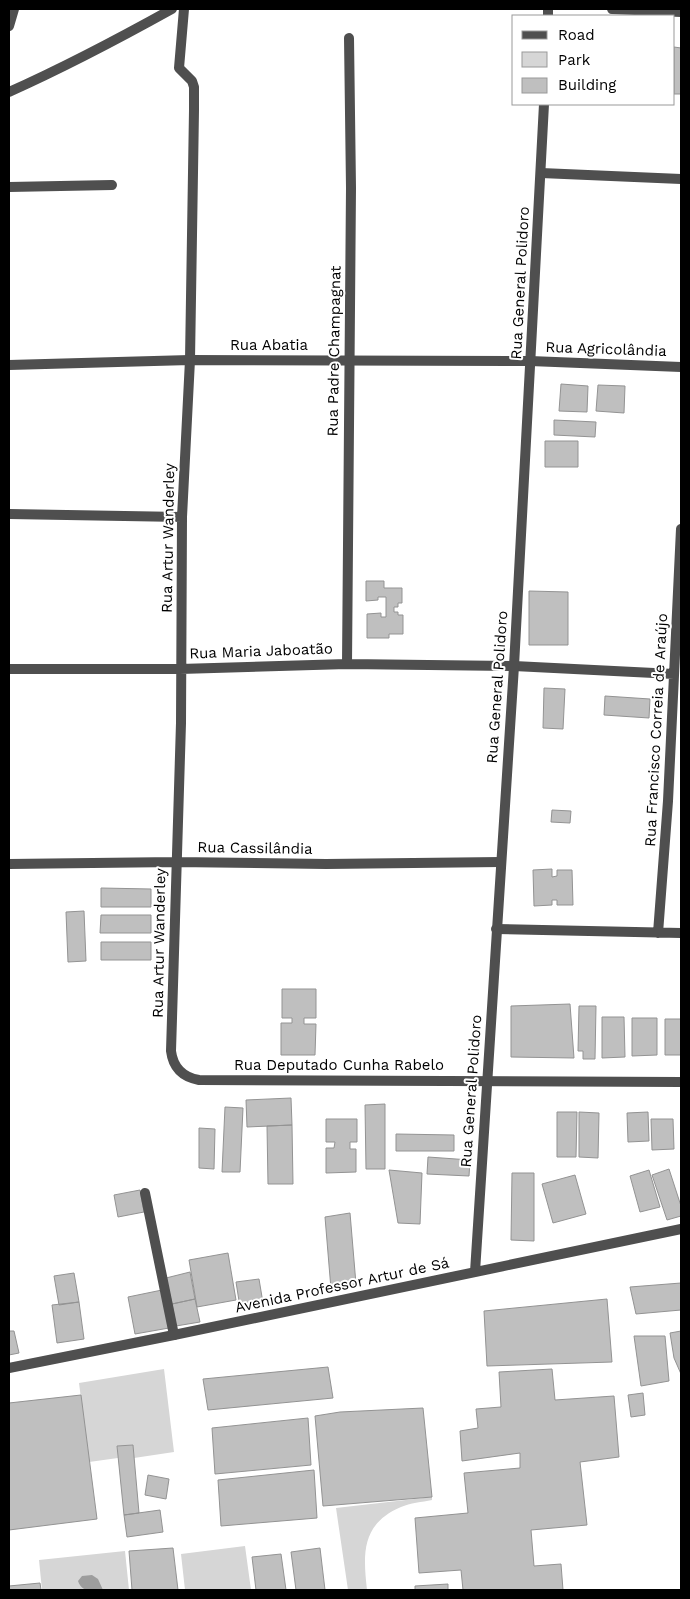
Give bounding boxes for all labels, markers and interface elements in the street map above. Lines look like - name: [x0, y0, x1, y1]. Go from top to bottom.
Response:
- legend: [512, 15, 675, 105]
- text: Road: [558, 26, 595, 44]
- text: Park: [558, 51, 591, 69]
- text: Building: [558, 76, 616, 94]
- street label: Rua General Polidoro: [507, 206, 533, 360]
- street label: Rua Padre Champagnat: [324, 265, 345, 437]
- street label: Rua Abatia: [230, 336, 308, 354]
- street label: Rua Agricolândia: [545, 338, 667, 360]
- street label: Rua Artur Wanderley: [158, 463, 178, 613]
- street label: Rua General Polidoro: [483, 610, 511, 764]
- street label: Rua Francisco Correia de Araújo: [641, 613, 671, 847]
- street label: Rua Maria Jaboatão: [189, 639, 333, 663]
- street label: Rua Cassilândia: [197, 838, 313, 858]
- street label: Rua Artur Wanderley: [149, 868, 169, 1018]
- street label: Rua General Polidoro: [457, 1014, 485, 1168]
- street label: Rua Deputado Cunha Rabelo: [234, 1056, 444, 1074]
- street label: Avenida Professor Artur de Sá: [233, 1253, 451, 1316]

